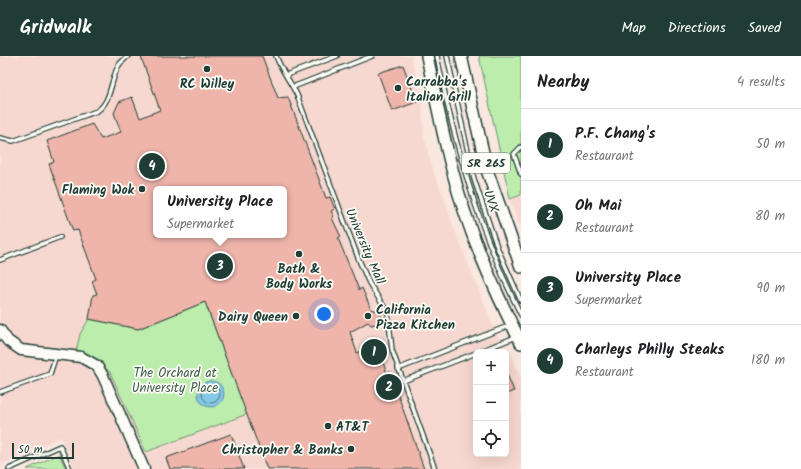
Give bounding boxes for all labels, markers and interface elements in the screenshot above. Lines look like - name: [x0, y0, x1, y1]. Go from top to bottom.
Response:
- text: Gridwalk: [20, 13, 91, 43]
- text: Map: [621, 17, 646, 39]
- text: Directions: [668, 17, 726, 39]
- text: Saved: [748, 17, 781, 39]
- marker: RC Willey: [202, 64, 212, 74]
- text: Nearby: [537, 69, 589, 96]
- place label: Carrabba's Italian Grill: [406, 72, 471, 108]
- text: 4 results: [737, 72, 785, 93]
- place label: RC Willey: [180, 74, 234, 95]
- marker: Carrabba's Italian Grill: [393, 83, 403, 93]
- text: P.F. Chang's: [575, 122, 655, 146]
- text: 1: [548, 134, 552, 155]
- text: 50 m: [756, 134, 785, 155]
- text: Restaurant: [575, 146, 634, 167]
- pin: 4: [139, 151, 165, 181]
- road number: SR 265: [462, 153, 510, 173]
- place label: Flaming Wok: [62, 180, 135, 201]
- marker: Flaming Wok: [137, 184, 147, 194]
- popup: [153, 186, 287, 238]
- street label: UVX: [477, 187, 504, 216]
- text: University Place: [167, 190, 273, 214]
- text: Oh Mai: [575, 194, 621, 218]
- street label: University Mall: [339, 205, 390, 288]
- text: 2: [546, 206, 554, 227]
- text: 80 m: [755, 206, 785, 227]
- text: Supermarket: [167, 214, 234, 235]
- text: Restaurant: [575, 218, 634, 239]
- marker: Bath & Body Works: [294, 249, 304, 259]
- pin: 3: [207, 251, 233, 281]
- place label: Bath & Body Works: [266, 259, 332, 295]
- text: University Place: [575, 266, 681, 290]
- text: 3: [546, 278, 554, 299]
- text: 90 m: [757, 278, 785, 299]
- text: Supermarket: [575, 290, 642, 311]
- place label: California Pizza Kitchen: [376, 300, 455, 336]
- your location: [314, 304, 334, 324]
- place label: Dairy Queen: [218, 307, 288, 328]
- marker: Dairy Queen: [291, 311, 301, 321]
- marker: California Pizza Kitchen: [363, 311, 373, 321]
- pin: 1: [361, 337, 387, 367]
- text: Charleys Philly Steaks: [575, 338, 724, 362]
- map controls: [473, 349, 509, 457]
- button: +: [473, 349, 509, 385]
- text: 4: [546, 350, 554, 371]
- text: 180 m: [751, 350, 785, 371]
- text: Restaurant: [575, 362, 634, 383]
- park label: The Orchard at University Place: [132, 363, 218, 399]
- pin: 2: [376, 372, 402, 402]
- button: −: [473, 385, 509, 421]
- place label: AT&T: [336, 417, 370, 438]
- marker: AT&T: [323, 421, 333, 431]
- button: locate: [473, 421, 509, 457]
- place label: Christopher & Banks: [222, 440, 343, 461]
- scale bar: [12, 441, 74, 460]
- text: 50 m: [18, 441, 43, 459]
- marker: Christopher & Banks: [346, 444, 356, 454]

